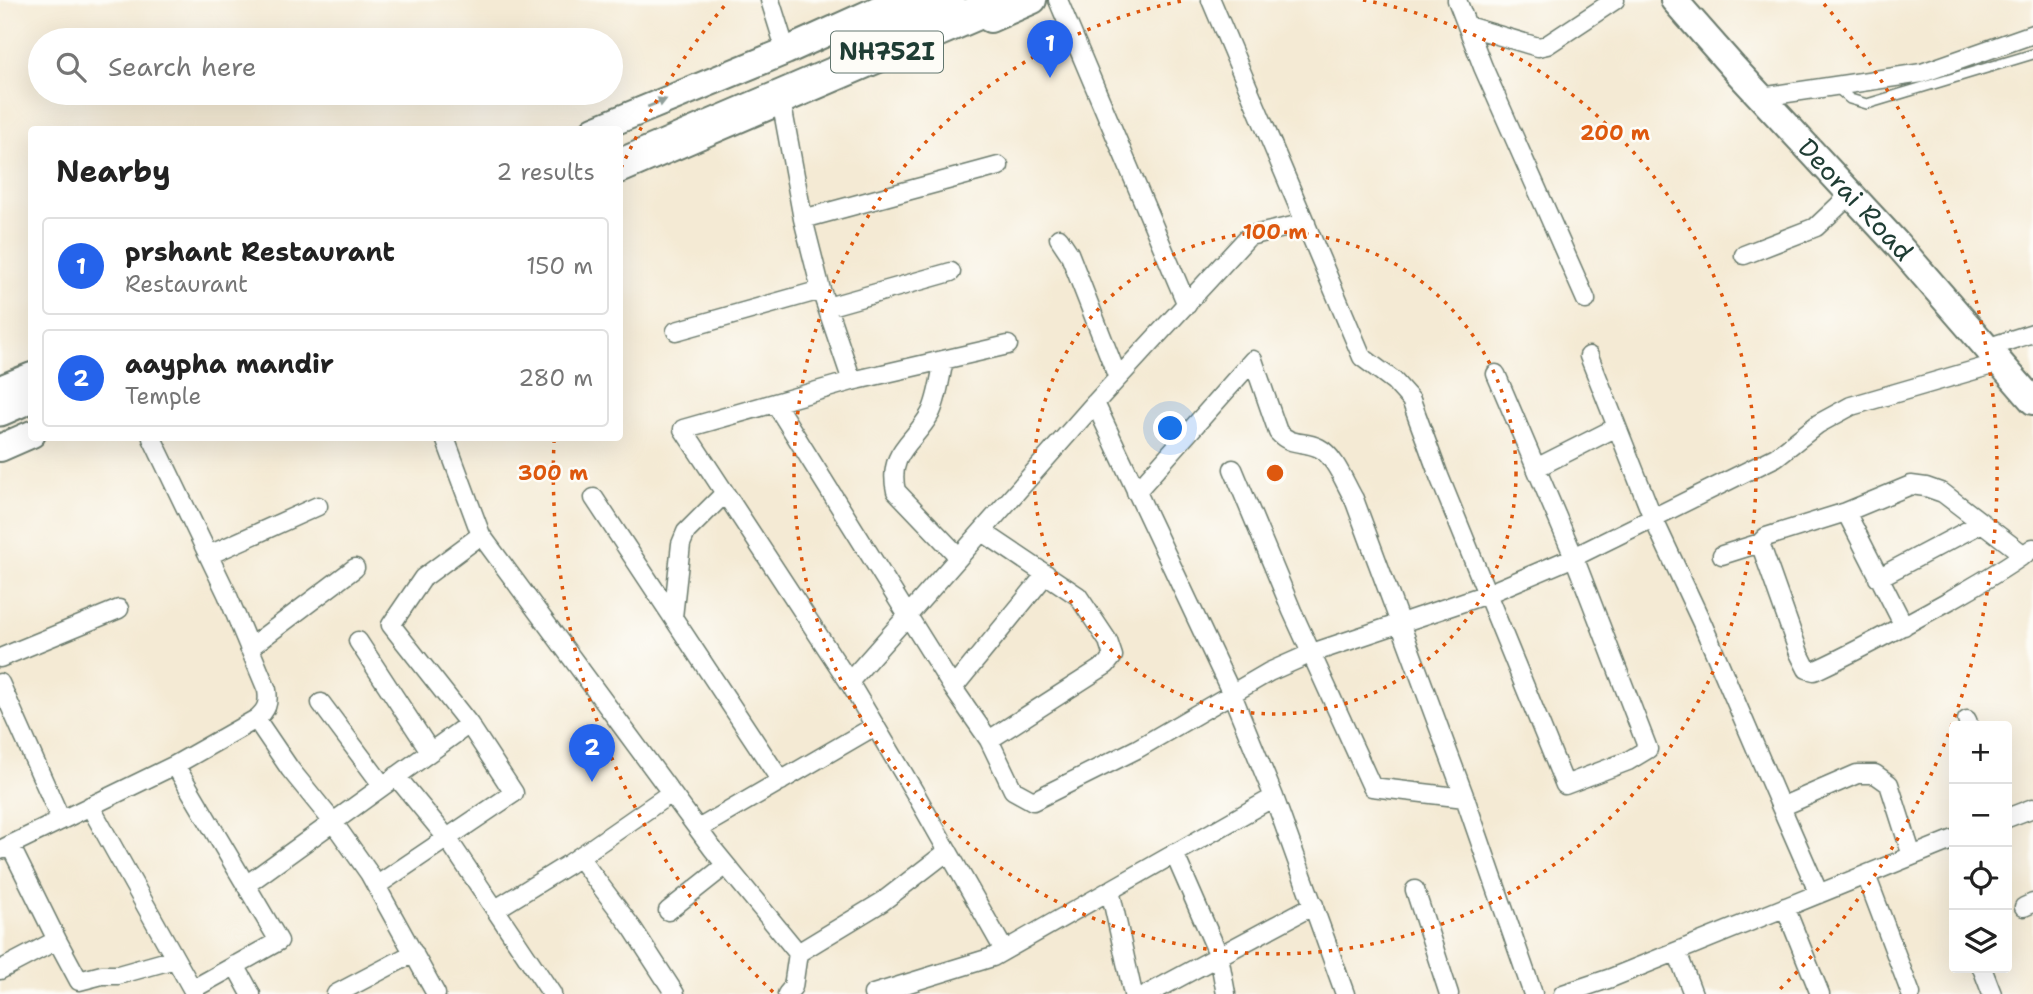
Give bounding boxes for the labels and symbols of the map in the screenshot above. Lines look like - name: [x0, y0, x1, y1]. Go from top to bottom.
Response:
- pin: 1: [1027, 20, 1073, 78]
- road number: NH752I: [831, 32, 943, 72]
- one-way arrow: [647, 98, 668, 109]
- text: 200 m: [1580, 119, 1650, 147]
- street label: Deorai Road: [1791, 130, 1922, 268]
- text: 100 m: [1243, 218, 1307, 246]
- your location: [1153, 411, 1187, 445]
- text: 300 m: [518, 459, 588, 487]
- centre of rings: [1263, 461, 1287, 485]
- pin: 2: [569, 724, 615, 782]

